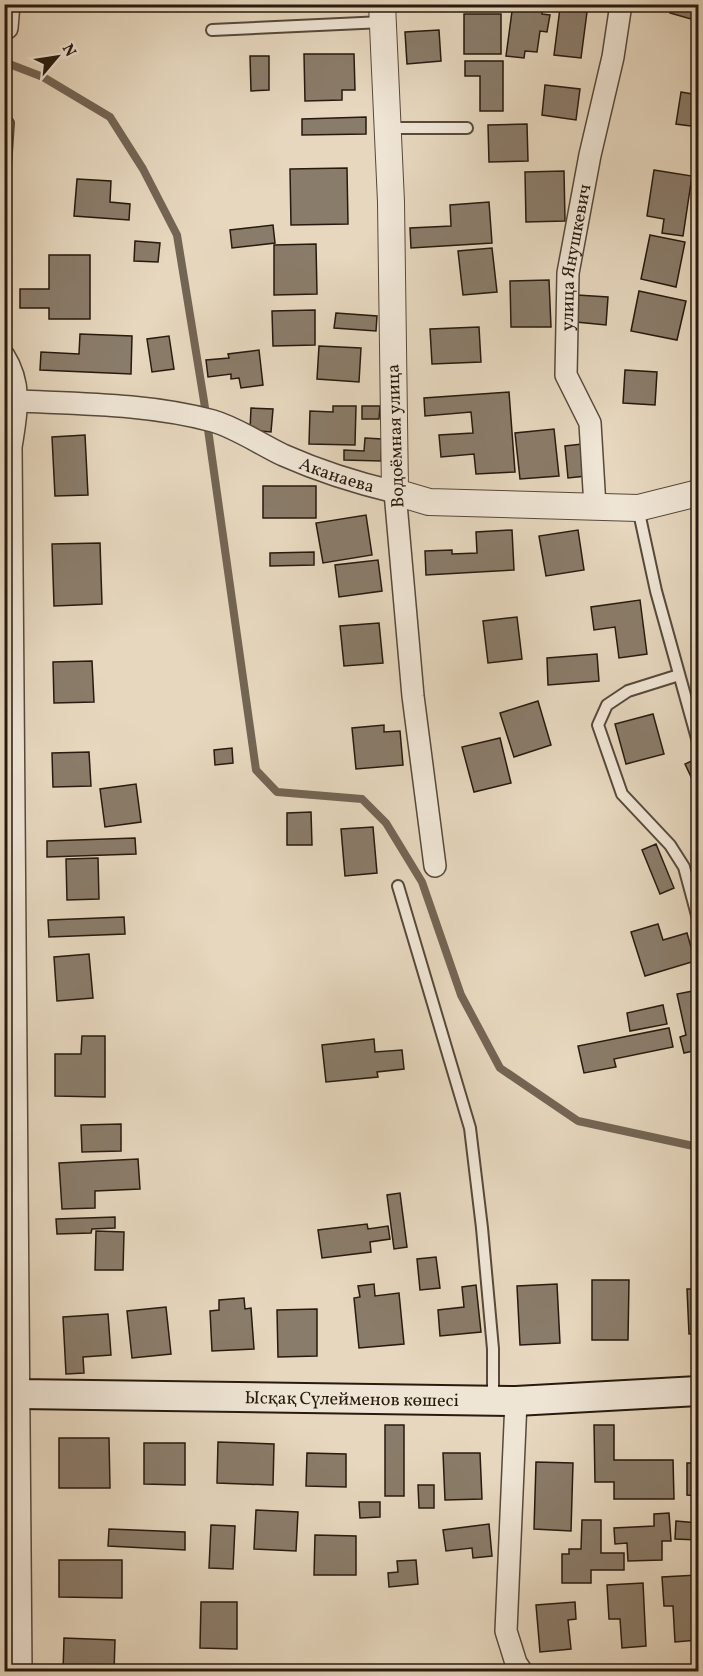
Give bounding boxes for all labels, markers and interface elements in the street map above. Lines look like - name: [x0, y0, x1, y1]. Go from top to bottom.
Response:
- north arrow: [27, 27, 87, 87]
- text: N: [56, 40, 81, 61]
- street label: улица Янушкевич: [556, 182, 598, 331]
- street label: Водоёмная улица: [381, 364, 412, 508]
- street label: Аканаева: [295, 452, 377, 500]
- street label: Ысқақ Сүлейменов көшесі: [244, 1386, 459, 1414]

